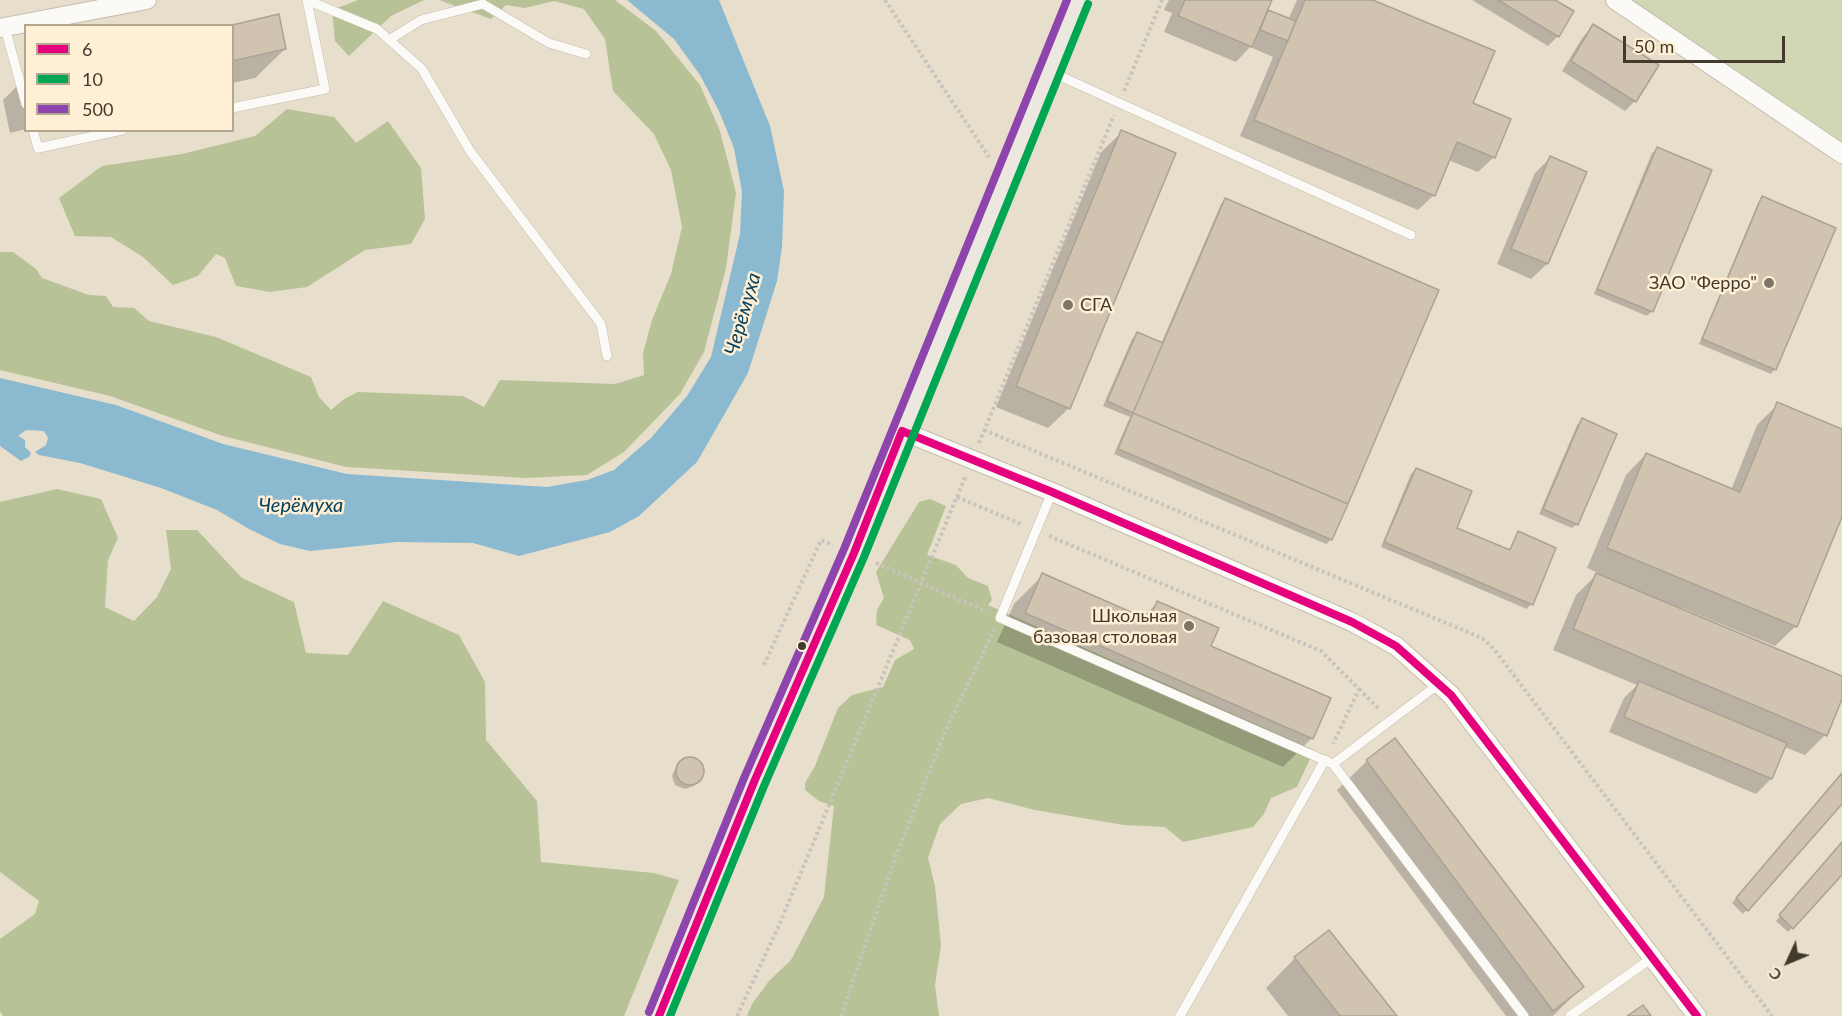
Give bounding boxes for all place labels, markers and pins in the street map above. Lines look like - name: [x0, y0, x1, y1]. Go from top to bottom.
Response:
- place label: ЗАО "Ферро": [1649, 272, 1757, 294]
- marker: ЗАО "Ферро": [1762, 276, 1776, 290]
- place label: СГА: [1080, 294, 1112, 316]
- marker: СГА: [1061, 298, 1075, 312]
- place label: Школьная базовая столовая: [1033, 605, 1177, 648]
- marker: Школьная базовая столовая: [1182, 619, 1196, 633]
- unlabelled marker: [796, 640, 808, 652]

